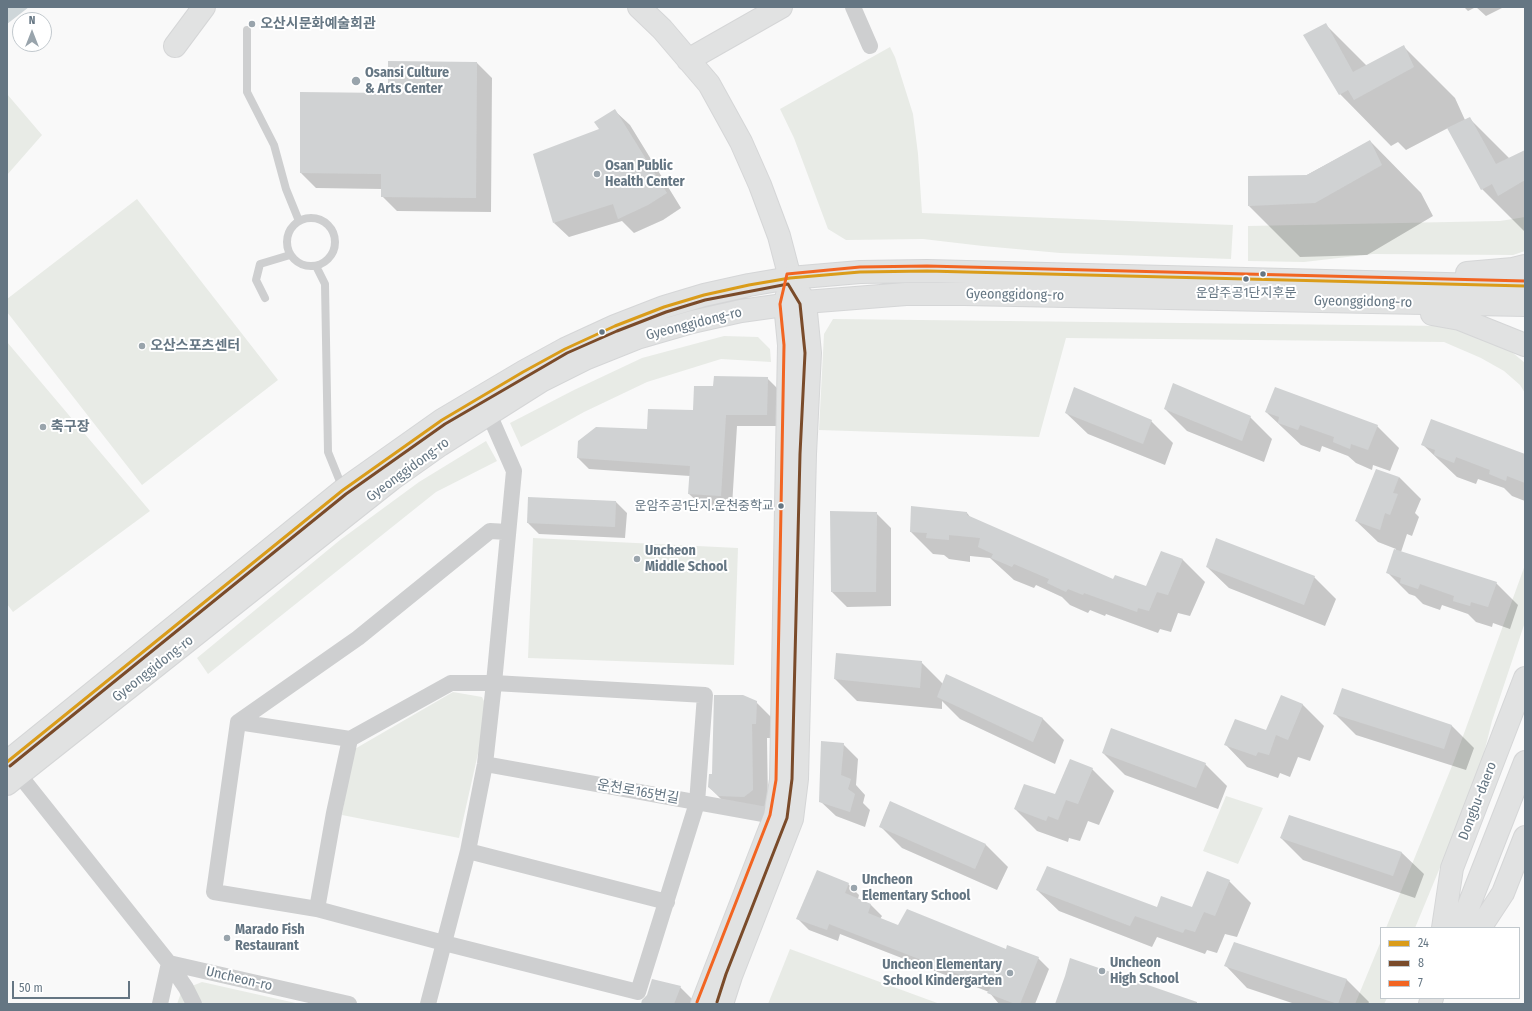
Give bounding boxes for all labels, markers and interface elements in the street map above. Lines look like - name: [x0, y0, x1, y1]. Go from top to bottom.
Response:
- north arrow: [12, 12, 52, 52]
- text: N: [29, 14, 35, 27]
- place label: 오산시문화예술회관: [260, 16, 376, 32]
- marker: 오산시문화예술회관: [247, 19, 257, 29]
- place label: Osansi Culture & Arts Center: [365, 65, 449, 98]
- marker: Osansi Culture & Arts Center: [350, 75, 362, 87]
- place label: Osan Public Health Center: [605, 158, 685, 190]
- marker: Osan Public Health Center: [592, 169, 602, 179]
- unlabelled marker: [1258, 269, 1268, 279]
- marker: 운암주공1단지후문: [1241, 274, 1251, 284]
- place label: 운암주공1단지후문: [1196, 285, 1296, 301]
- street label: Gyeonggidong-ro: [966, 286, 1064, 304]
- street label: Gyeonggidong-ro: [1314, 293, 1412, 311]
- street label: Gyeonggidong-ro: [644, 304, 744, 344]
- unlabelled marker: [597, 327, 607, 337]
- place label: 오산스포츠센터: [150, 338, 240, 354]
- marker: 오산스포츠센터: [137, 341, 147, 351]
- place label: 축구장: [51, 419, 90, 435]
- marker: 축구장: [38, 422, 48, 432]
- street label: Gyeonggidong-ro: [363, 434, 453, 506]
- place label: 운암주공1단지.운천중학교: [635, 498, 774, 514]
- marker: 운암주공1단지.운천중학교: [776, 501, 786, 511]
- place label: Uncheon Middle School: [645, 543, 727, 576]
- marker: Uncheon Middle School: [632, 554, 642, 564]
- street label: Gyeonggidong-ro: [109, 632, 197, 706]
- street label: Dongbu-daero: [1455, 759, 1501, 843]
- street label: 운천로165번길: [596, 777, 680, 807]
- place label: Uncheon Elementary School: [862, 872, 970, 904]
- marker: Uncheon Elementary School: [849, 883, 859, 893]
- place label: Marado Fish Restaurant: [235, 922, 305, 954]
- legend: [1380, 927, 1520, 999]
- marker: Marado Fish Restaurant: [222, 933, 232, 943]
- text: 24: [1418, 936, 1429, 950]
- place label: Uncheon High School: [1110, 955, 1179, 988]
- text: 8: [1418, 956, 1424, 970]
- place label: Uncheon Elementary School Kindergarten: [882, 957, 1002, 990]
- street label: Uncheon-ro: [204, 963, 274, 995]
- marker: Uncheon High School: [1097, 966, 1107, 976]
- marker: Uncheon Elementary School Kindergarten: [1005, 968, 1015, 978]
- scale bar: [14, 973, 132, 999]
- text: 7: [1418, 976, 1423, 990]
- text: 50 m: [19, 981, 43, 995]

